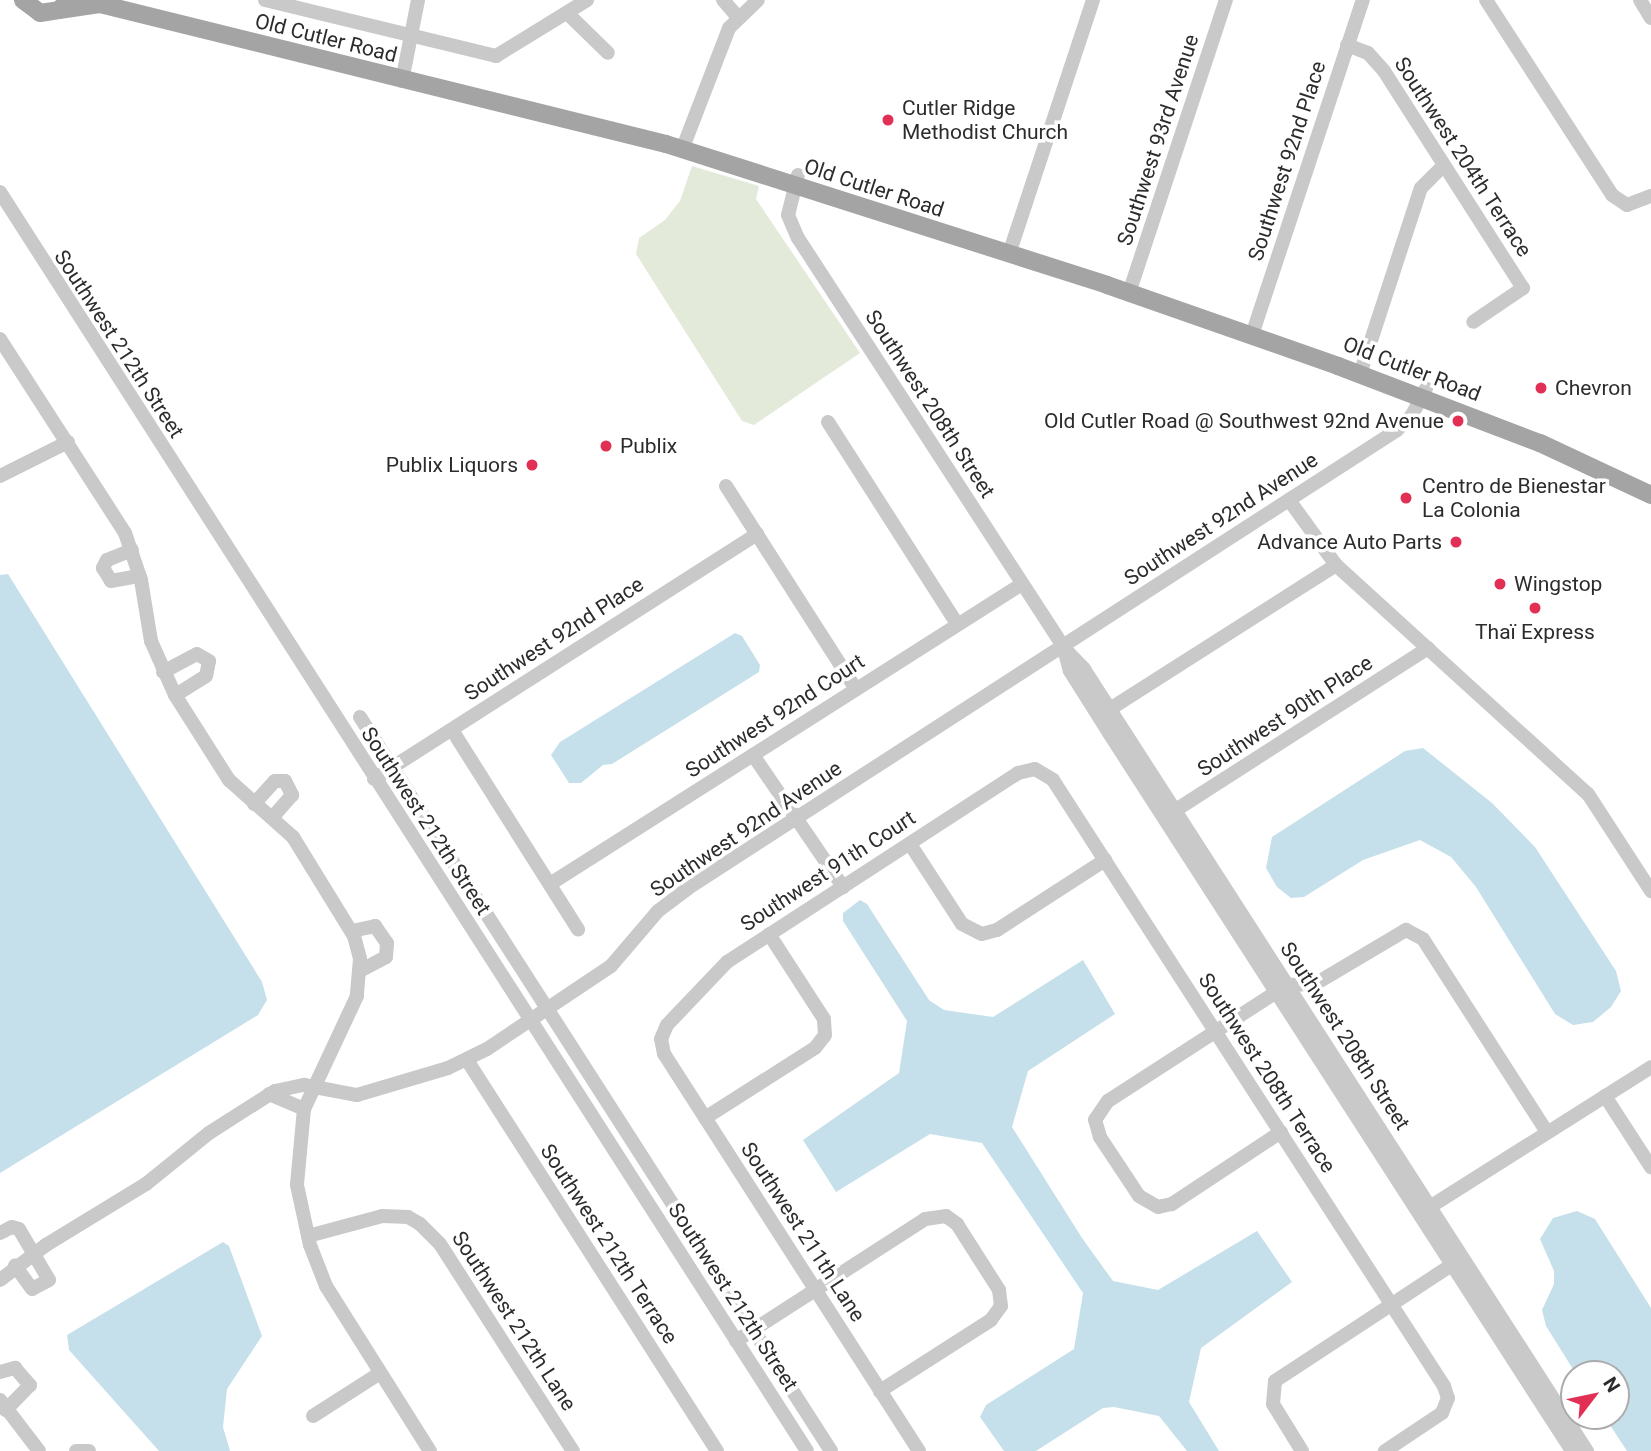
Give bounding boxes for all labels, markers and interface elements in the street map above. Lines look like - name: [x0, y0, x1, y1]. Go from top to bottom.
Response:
- street label: Old Cutler Road: [252, 8, 400, 68]
- street label: Southwest 93rd Avenue: [1112, 31, 1204, 249]
- street label: Southwest 204th Terrace: [1389, 52, 1537, 262]
- street label: Southwest 92nd Place: [1243, 58, 1331, 264]
- place label: Cutler Ridge Methodist Church: [902, 95, 1068, 145]
- marker: Cutler Ridge Methodist Church: [880, 112, 896, 128]
- street label: Old Cutler Road: [801, 154, 947, 222]
- street label: Southwest 212th Street: [49, 245, 189, 443]
- street label: Southwest 208th Street: [860, 305, 1000, 503]
- street label: Old Cutler Road: [1340, 331, 1484, 407]
- place label: Chevron: [1555, 375, 1632, 401]
- marker: Chevron: [1533, 380, 1549, 396]
- place label: Old Cutler Road @ Southwest 92nd Avenue: [1044, 408, 1444, 434]
- marker: Old Cutler Road @ Southwest 92nd Avenue: [1450, 413, 1466, 429]
- place label: Publix: [620, 433, 677, 459]
- marker: Publix: [598, 438, 614, 454]
- street label: Southwest 92nd Avenue: [1120, 447, 1322, 591]
- place label: Publix Liquors: [386, 452, 518, 478]
- marker: Publix Liquors: [524, 457, 540, 473]
- place label: Centro de Bienestar La Colonia: [1422, 473, 1606, 523]
- marker: Centro de Bienestar La Colonia: [1396, 488, 1416, 508]
- place label: Advance Auto Parts: [1257, 529, 1442, 555]
- marker: Advance Auto Parts: [1448, 534, 1464, 550]
- place label: Wingstop: [1514, 571, 1602, 597]
- street label: Southwest 92nd Place: [460, 572, 648, 706]
- marker: Wingstop: [1492, 576, 1508, 592]
- marker: Thaï Express: [1527, 600, 1543, 616]
- place label: Thaï Express: [1475, 619, 1595, 645]
- street label: Southwest 92nd Court: [681, 649, 869, 783]
- street label: Southwest 90th Place: [1193, 650, 1377, 782]
- street label: Southwest 212th Street: [356, 722, 496, 920]
- street label: Southwest 92nd Avenue: [646, 756, 846, 902]
- street label: Southwest 91th Court: [736, 805, 920, 937]
- street label: Southwest 208th Street: [1275, 937, 1415, 1135]
- street label: Southwest 208th Terrace: [1193, 968, 1341, 1178]
- street label: Southwest 211th Lane: [736, 1138, 870, 1326]
- street label: Southwest 212th Terrace: [535, 1139, 683, 1349]
- street label: Southwest 212th Street: [663, 1198, 803, 1396]
- street label: Southwest 212th Lane: [447, 1227, 581, 1415]
- north arrow: [1560, 1360, 1630, 1430]
- text: N: [1598, 1373, 1625, 1396]

